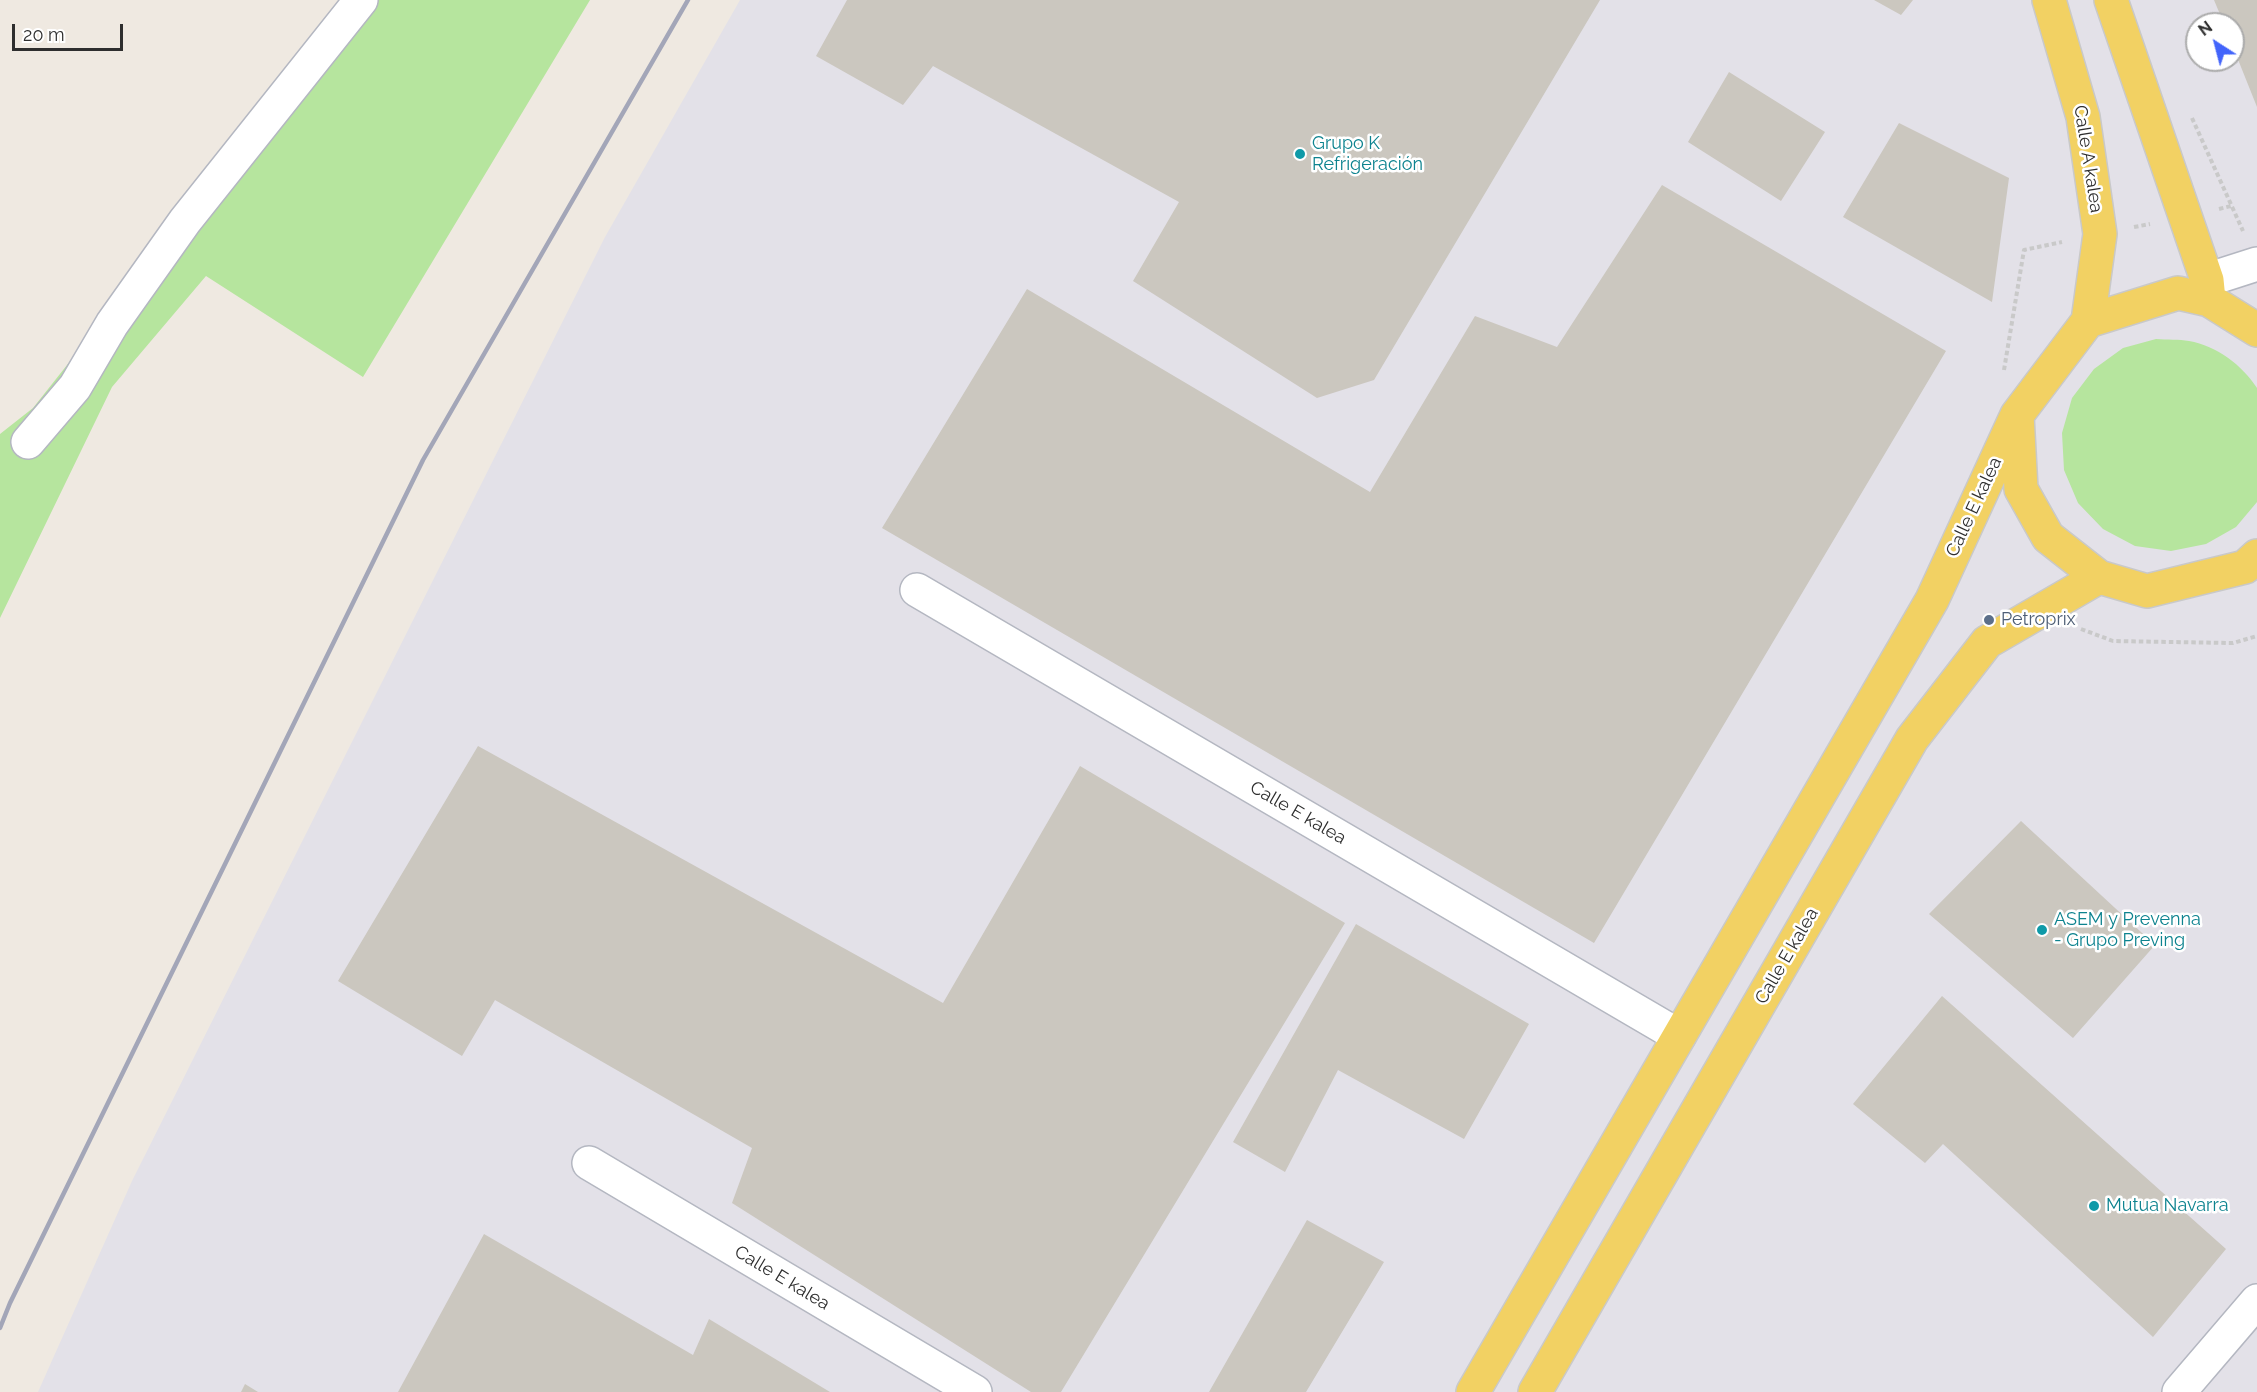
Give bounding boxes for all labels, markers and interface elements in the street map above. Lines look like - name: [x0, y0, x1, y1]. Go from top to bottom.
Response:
- scale bar: [15, 12, 126, 50]
- north arrow: [2185, 12, 2245, 72]
- text: N: [2195, 17, 2216, 40]
- text: 20 m: [23, 24, 65, 45]
- street label: Calle A kalea: [2069, 104, 2107, 214]
- place label: Grupo K Refrigeración: [1312, 133, 1423, 176]
- marker: Grupo K Refrigeración: [1293, 147, 1307, 161]
- street label: Calle E kalea: [1942, 454, 2006, 560]
- place label: Petroprix: [2001, 609, 2076, 631]
- marker: Petroprix: [1982, 613, 1996, 627]
- street label: Calle E kalea: [1246, 777, 1350, 849]
- street label: Calle E kalea: [1751, 904, 1823, 1008]
- place label: ASEM y Prevenna - Grupo Preving: [2054, 909, 2201, 952]
- marker: ASEM y Prevenna - Grupo Preving: [2035, 923, 2049, 937]
- place label: Mutua Navarra: [2106, 1195, 2229, 1217]
- marker: Mutua Navarra: [2087, 1199, 2101, 1213]
- street label: Calle E kalea: [730, 1241, 834, 1315]

